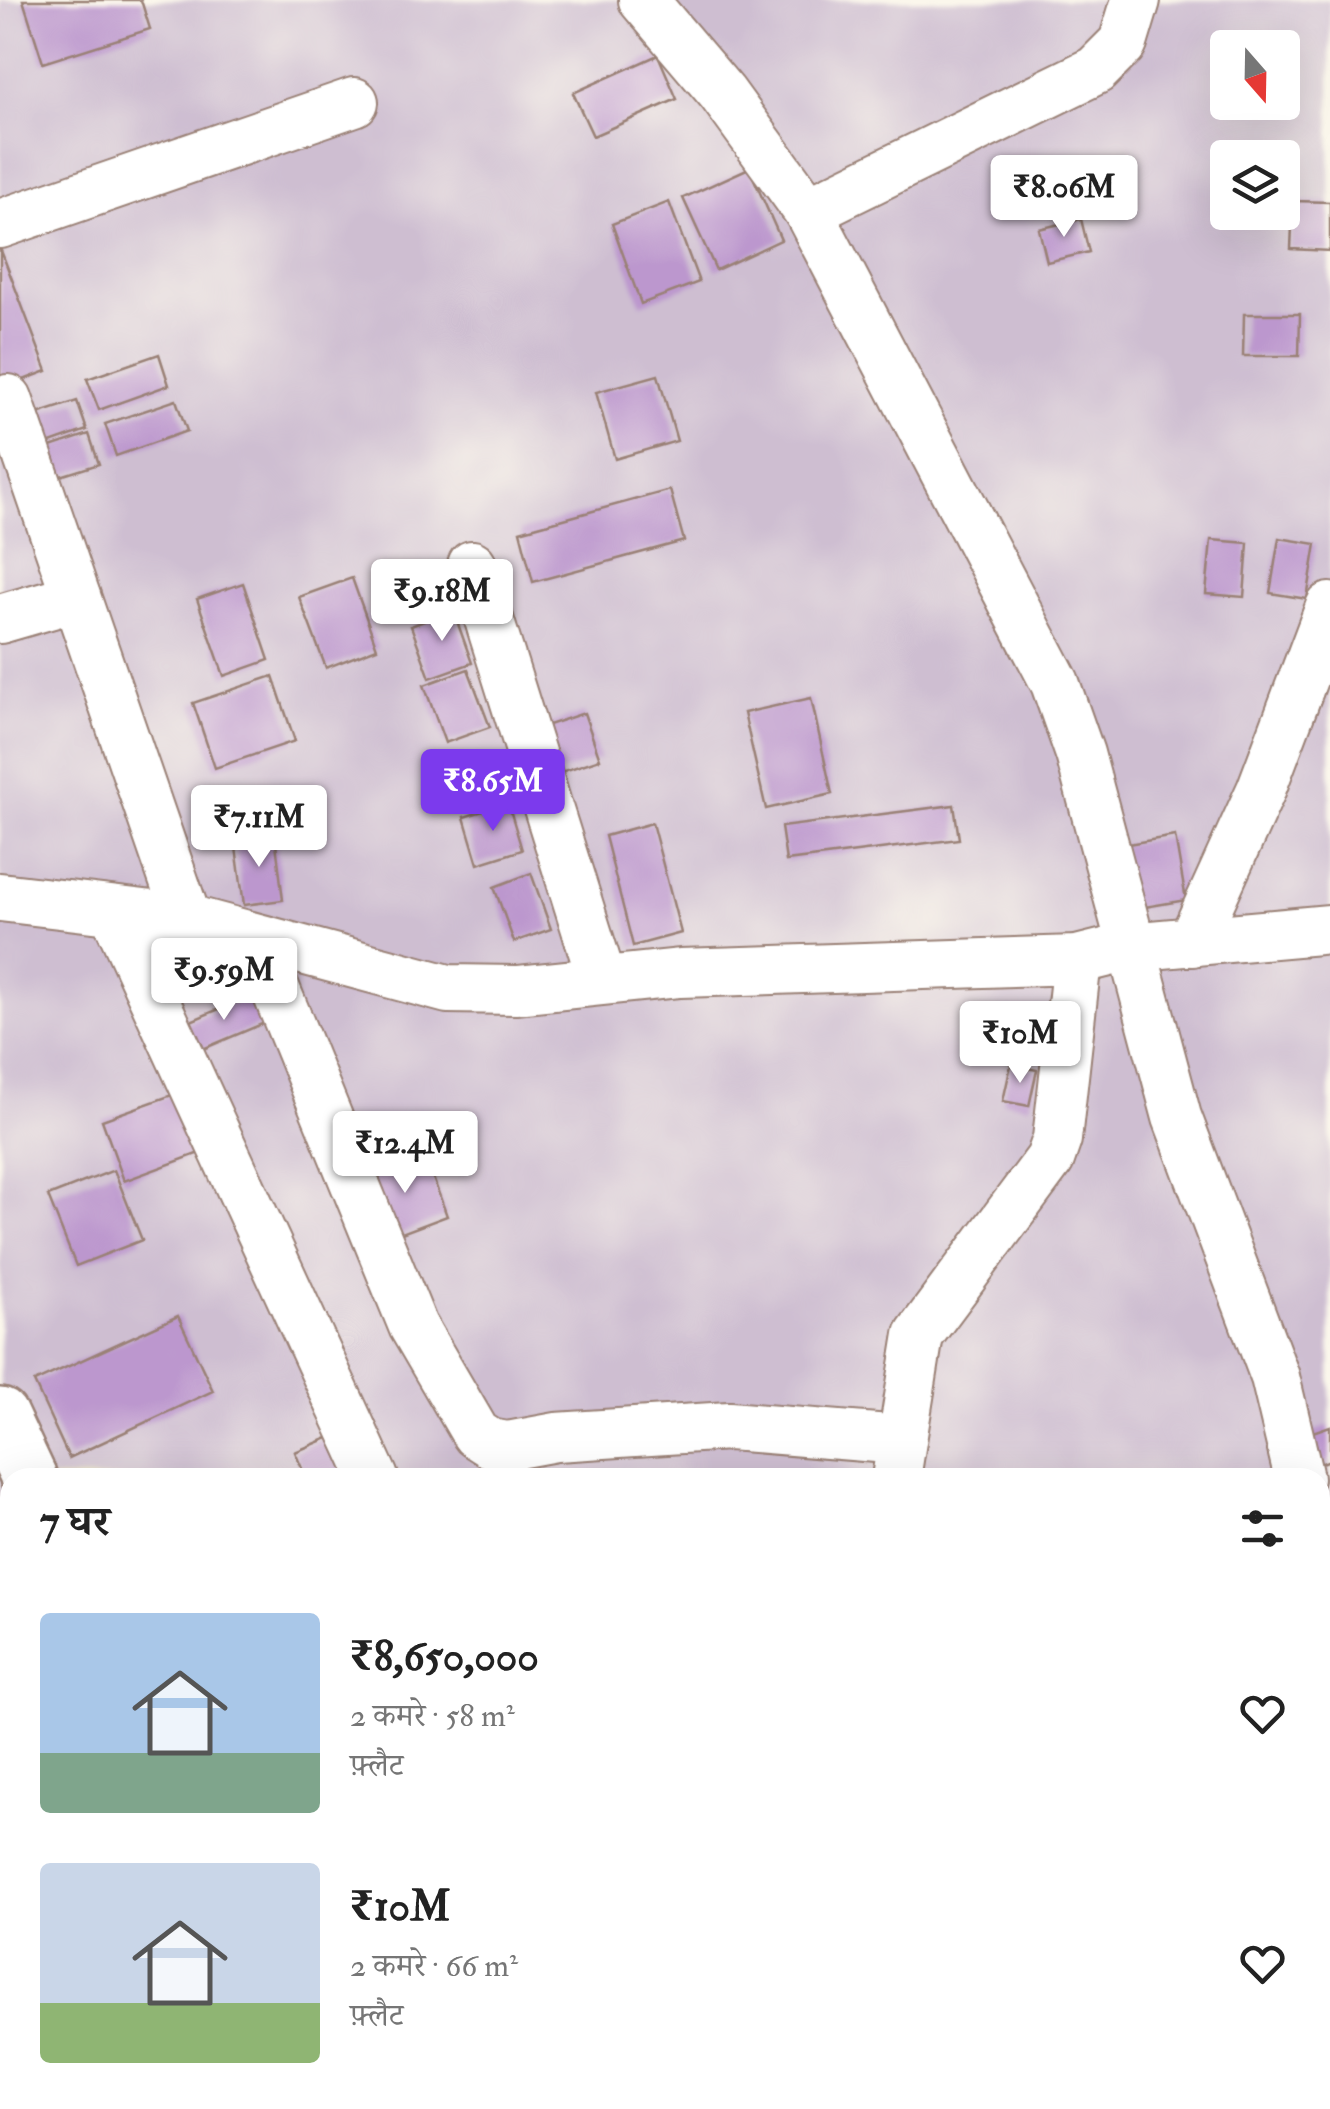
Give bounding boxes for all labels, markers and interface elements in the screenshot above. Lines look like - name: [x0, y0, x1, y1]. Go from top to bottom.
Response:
- north arrow: [1210, 30, 1300, 120]
- map controls: [1210, 30, 1300, 230]
- button: layers: [1210, 140, 1300, 230]
- pin: ₹8.06M: [983, 155, 1145, 240]
- text: ₹8.06M: [1013, 167, 1115, 207]
- pin: ₹9.18M: [361, 559, 523, 644]
- text: ₹9.18M: [393, 571, 491, 611]
- pin: ₹8.65M: [412, 749, 574, 834]
- text: ₹8.65M: [443, 761, 543, 801]
- pin: ₹7.11M: [178, 785, 340, 870]
- text: ₹7.11M: [213, 797, 305, 837]
- pin: ₹9.59M: [143, 938, 305, 1023]
- text: ₹9.59M: [173, 950, 275, 990]
- pin: ₹10M: [961, 1001, 1079, 1086]
- text: ₹10M: [982, 1013, 1058, 1053]
- pin: ₹12.4M: [324, 1111, 486, 1196]
- text: ₹12.4M: [355, 1123, 455, 1163]
- text: 7 घर: [40, 1496, 110, 1548]
- icon: filters: [1235, 1501, 1290, 1556]
- text: ₹8,650,000: [350, 1631, 539, 1683]
- icon: home: [120, 1653, 240, 1773]
- icon: heart: [1235, 1686, 1290, 1741]
- text: 2 कमरे · 58 m²: [350, 1696, 515, 1736]
- text: फ़्लैट: [350, 1746, 403, 1786]
- text: ₹10M: [350, 1881, 451, 1933]
- icon: home: [120, 1903, 240, 2023]
- icon: heart: [1235, 1936, 1290, 1991]
- text: 2 कमरे · 66 m²: [350, 1946, 518, 1986]
- text: फ़्लैट: [350, 1996, 403, 2036]

